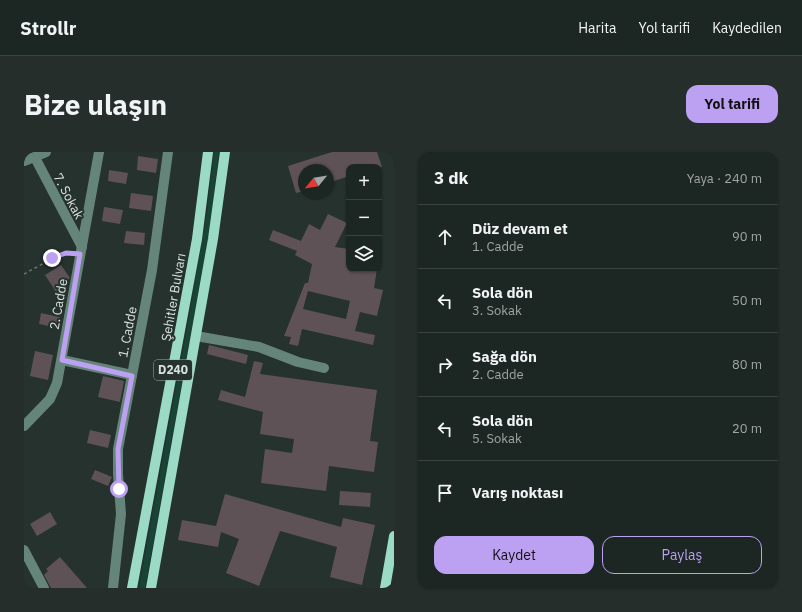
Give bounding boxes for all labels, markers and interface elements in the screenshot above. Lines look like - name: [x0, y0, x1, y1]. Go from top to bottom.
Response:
- text: Strollr: [20, 16, 76, 40]
- text: Harita: [578, 19, 617, 37]
- text: Yol tarifi: [639, 19, 690, 37]
- text: Kaydedilen: [712, 19, 782, 37]
- button: Yol tarifi: [686, 85, 778, 123]
- text: Bize ulaşın: [24, 86, 167, 123]
- north arrow: [298, 164, 334, 200]
- map controls: [346, 164, 382, 272]
- button: +: [346, 164, 382, 200]
- text: 3 dk: [434, 167, 468, 189]
- street label: 7. Sokak: [49, 170, 88, 222]
- text: Yaya · 240 m: [687, 170, 762, 187]
- button: −: [346, 200, 382, 236]
- text: Düz devam et: [472, 219, 568, 238]
- icon: ahead: [434, 226, 456, 248]
- text: 90 m: [732, 228, 762, 245]
- button: layers: [346, 236, 382, 272]
- text: 1. Cadde: [472, 238, 524, 255]
- route end: [43, 249, 61, 267]
- street label: Şehitler Bulvarı: [157, 252, 190, 342]
- street label: 2. Cadde: [46, 277, 71, 331]
- text: Sola dön: [472, 283, 533, 302]
- icon: left: [434, 290, 456, 312]
- text: 50 m: [732, 292, 762, 309]
- text: 3. Sokak: [472, 302, 522, 319]
- street label: 1. Cadde: [114, 305, 141, 359]
- text: Sağa dön: [472, 347, 537, 366]
- icon: right: [434, 354, 456, 376]
- text: 80 m: [732, 356, 762, 373]
- road number: D240: [154, 360, 192, 380]
- text: 2. Cadde: [472, 366, 524, 383]
- text: Sola dön: [472, 411, 533, 430]
- icon: left: [434, 418, 456, 440]
- text: 20 m: [732, 420, 762, 437]
- text: 5. Sokak: [472, 430, 522, 447]
- route start: [110, 480, 128, 498]
- icon: arrive: [434, 482, 456, 504]
- text: Varış noktası: [472, 483, 563, 502]
- button: Kaydet: [434, 536, 594, 574]
- button: Paylaş: [602, 536, 762, 574]

